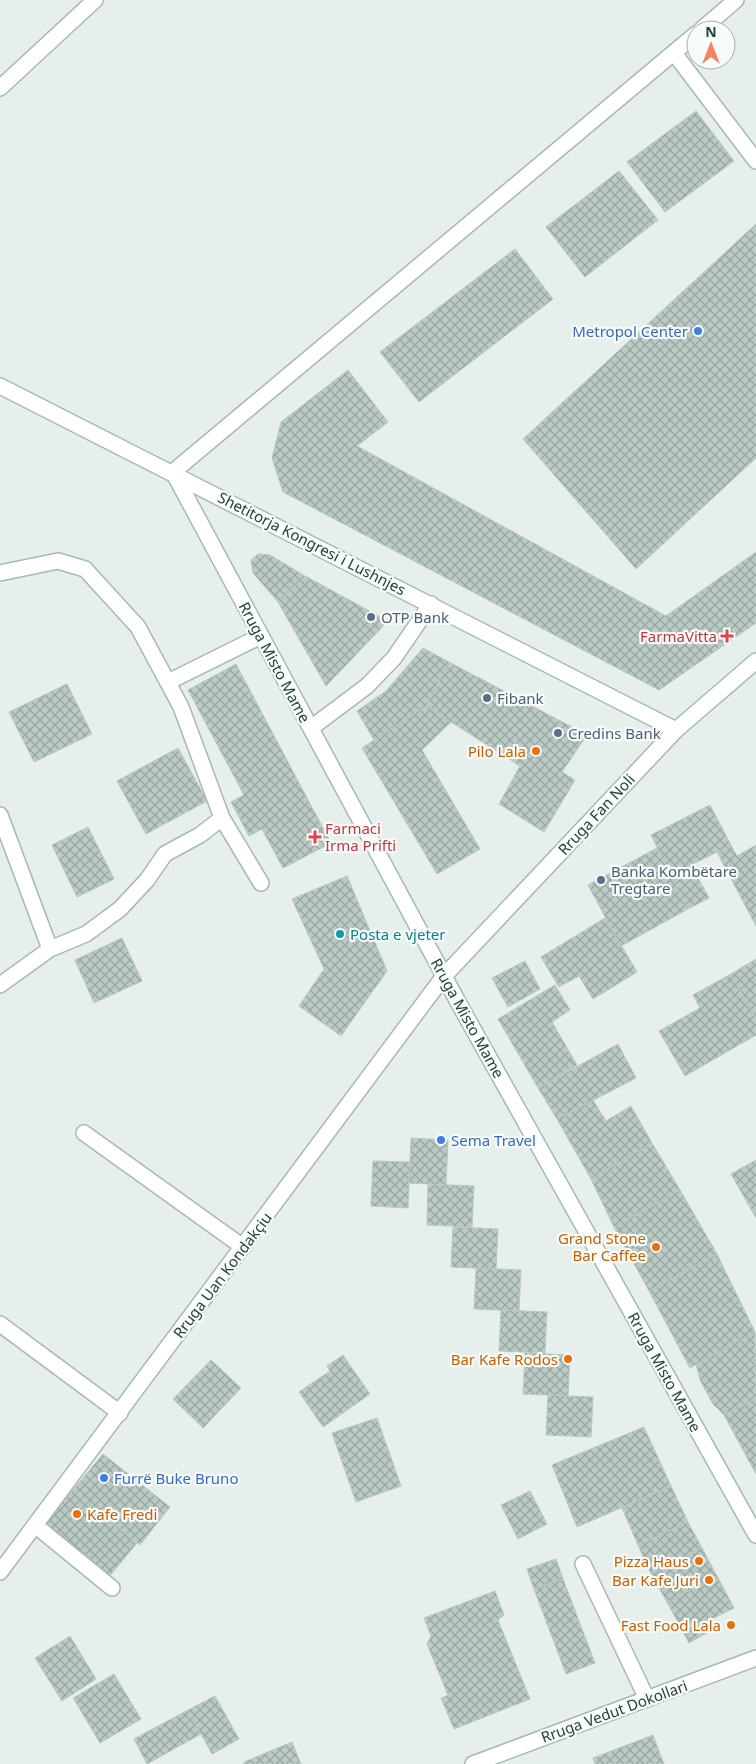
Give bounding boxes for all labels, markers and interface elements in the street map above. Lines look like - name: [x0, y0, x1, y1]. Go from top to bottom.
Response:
- north arrow: [686, 20, 736, 70]
- text: N: [705, 22, 717, 41]
- place label: Metropol Center: [572, 321, 688, 341]
- marker: Metropol Center: [692, 325, 704, 337]
- street label: Shetitorja Kongresi i Lushnjes: [215, 487, 409, 599]
- street label: Rruga Misto Mame: [235, 598, 315, 726]
- place label: OTP Bank: [381, 607, 449, 627]
- marker: OTP Bank: [365, 611, 377, 623]
- place label: FarmaVitta: [640, 626, 717, 646]
- marker: FarmaVitta: [721, 630, 733, 642]
- place label: Fibank: [497, 688, 544, 708]
- marker: Fibank: [481, 692, 493, 704]
- place label: Credins Bank: [568, 723, 661, 743]
- marker: Credins Bank: [552, 727, 564, 739]
- place label: Pilo Lala: [468, 741, 526, 761]
- marker: Pilo Lala: [530, 745, 542, 757]
- street label: Rruga Fan Noli: [553, 769, 639, 859]
- place label: Farmaci Irma Prifti: [325, 818, 396, 855]
- marker: Farmaci Irma Prifti: [309, 831, 321, 843]
- place label: Banka Kombëtare Tregtare: [611, 861, 737, 898]
- marker: Banka Kombëtare Tregtare: [595, 874, 607, 886]
- place label: Posta e vjeter: [350, 924, 445, 944]
- marker: Posta e vjeter: [334, 928, 346, 940]
- street label: Rruga Misto Mame: [427, 955, 509, 1081]
- place label: Sema Travel: [451, 1130, 536, 1150]
- marker: Sema Travel: [435, 1134, 447, 1146]
- street label: Rruga Uan Kondakçiu: [168, 1208, 276, 1342]
- place label: Grand Stone Bar Caffee: [558, 1228, 646, 1265]
- marker: Grand Stone Bar Caffee: [650, 1241, 662, 1253]
- street label: Rruga Misto Mame: [624, 1309, 706, 1435]
- place label: Bar Kafe Rodos: [451, 1349, 558, 1369]
- marker: Bar Kafe Rodos: [562, 1353, 574, 1365]
- place label: Furrë Buke Bruno: [114, 1468, 238, 1488]
- marker: Furrë Buke Bruno: [98, 1472, 110, 1484]
- place label: Kafe Fredi: [87, 1504, 157, 1524]
- marker: Kafe Fredi: [71, 1508, 83, 1520]
- place label: Pizza Haus: [614, 1551, 689, 1571]
- marker: Pizza Haus: [693, 1555, 705, 1567]
- place label: Bar Kafe Juri: [612, 1570, 699, 1590]
- marker: Bar Kafe Juri: [703, 1574, 715, 1586]
- place label: Fast Food Lala: [621, 1615, 721, 1635]
- marker: Fast Food Lala: [725, 1619, 737, 1631]
- street label: Rruga Vedut Dokollari: [538, 1675, 690, 1747]

